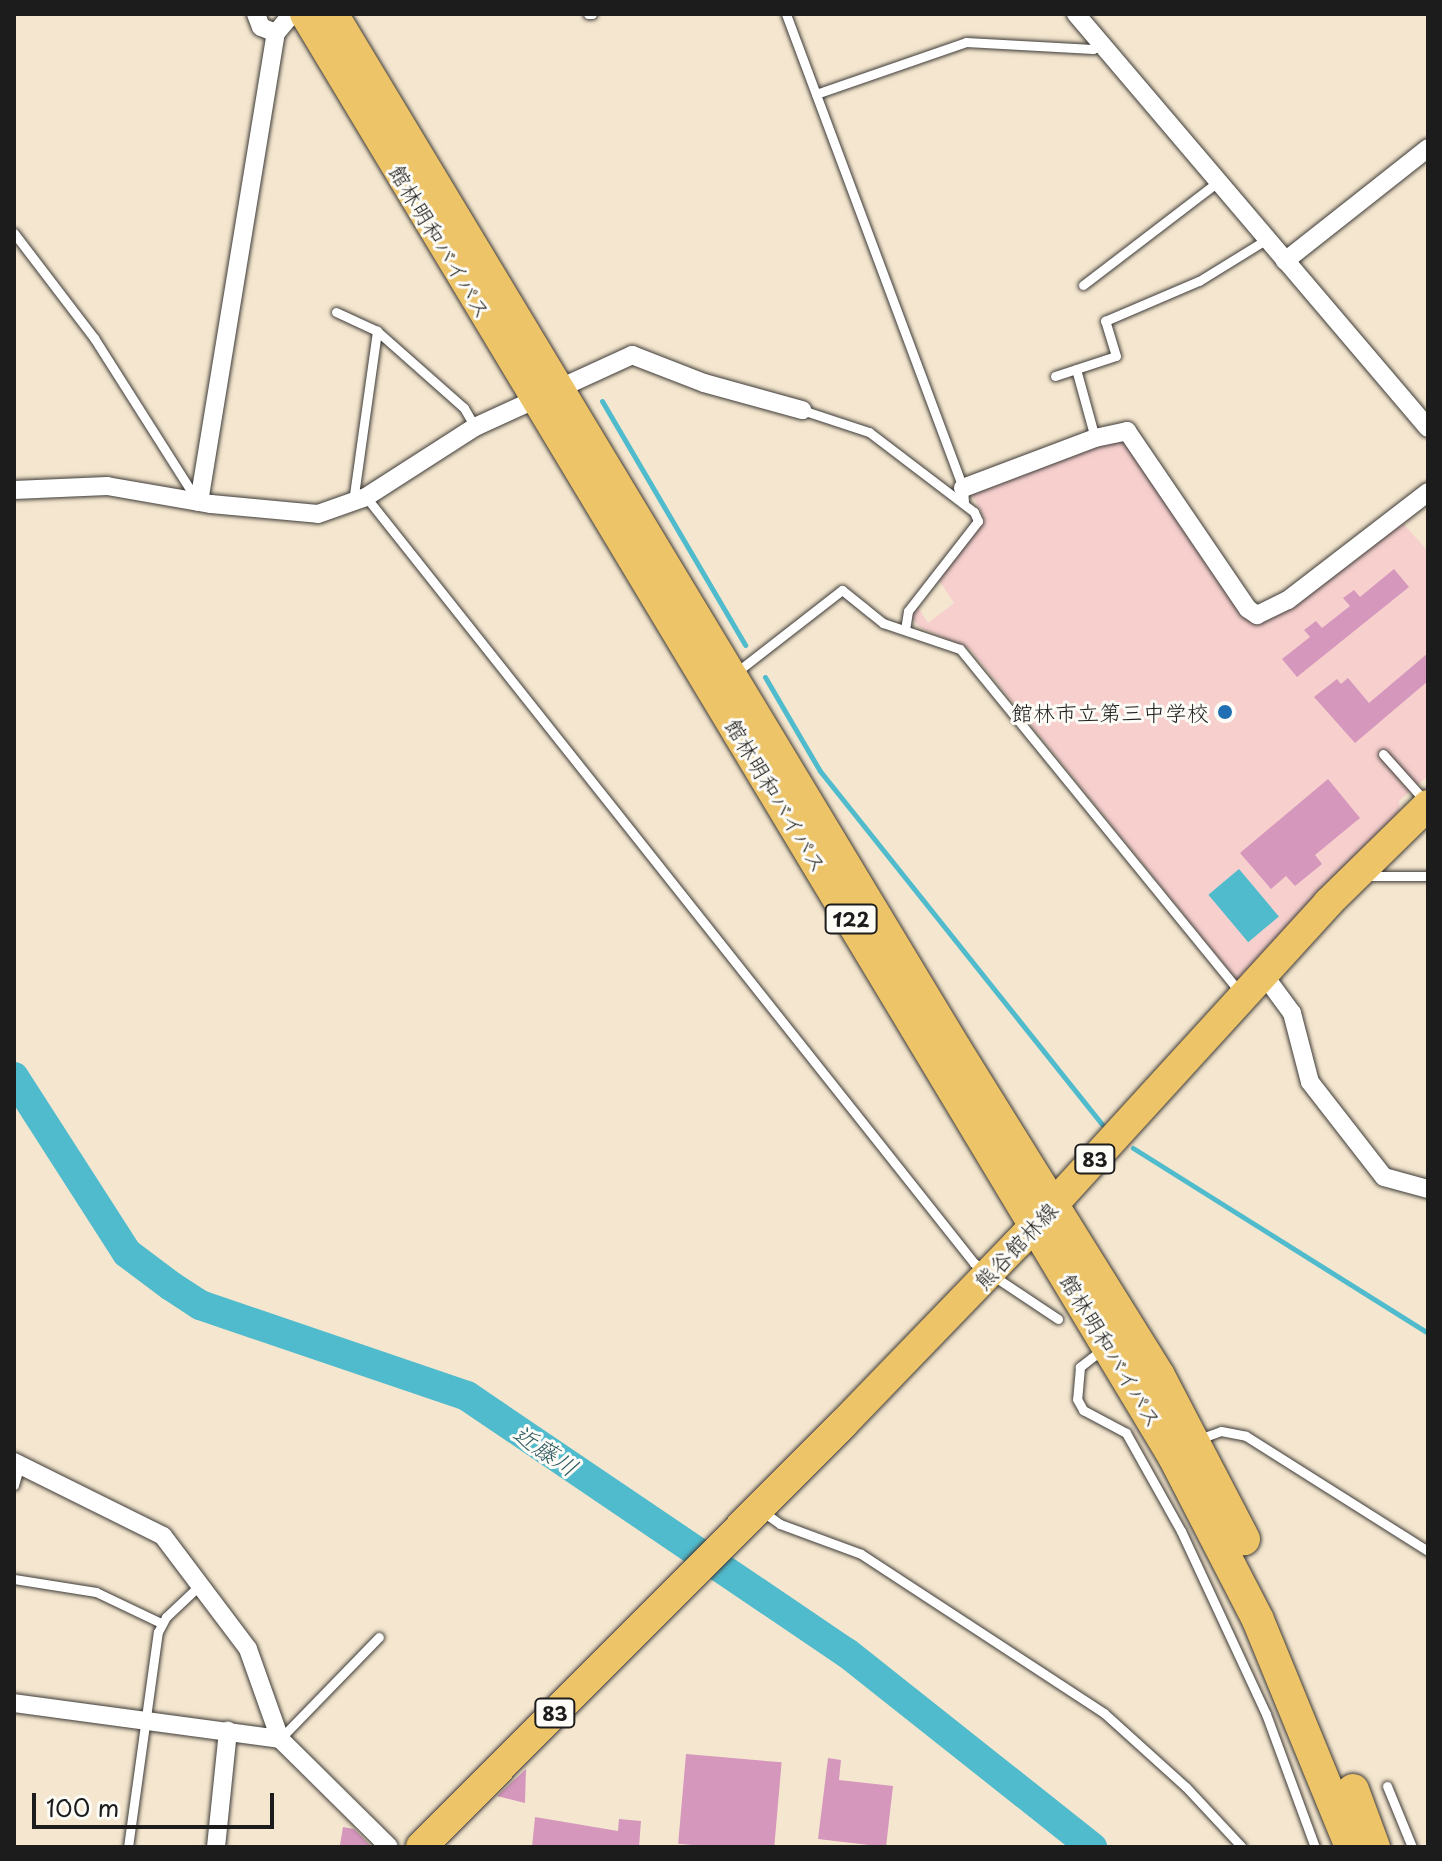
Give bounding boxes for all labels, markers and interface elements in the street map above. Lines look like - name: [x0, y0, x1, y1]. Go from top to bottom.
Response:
- street label: 館林明和バイパス: [384, 159, 498, 323]
- place label: 館林市立第三中学校: [1011, 699, 1209, 725]
- marker: 館林市立第三中学校: [1216, 703, 1234, 721]
- street label: 館林明和バイパス: [720, 713, 834, 877]
- road number: 122: [823, 903, 879, 935]
- road number: 83: [1073, 1143, 1117, 1175]
- street label: 熊谷館林線: [968, 1196, 1062, 1294]
- street label: 館林明和バイパス: [1055, 1268, 1169, 1432]
- water label: 近藤川: [508, 1418, 584, 1482]
- road number: 83: [533, 1697, 577, 1729]
- scale bar: [36, 1777, 278, 1827]
- text: 100 m: [46, 1789, 119, 1825]

